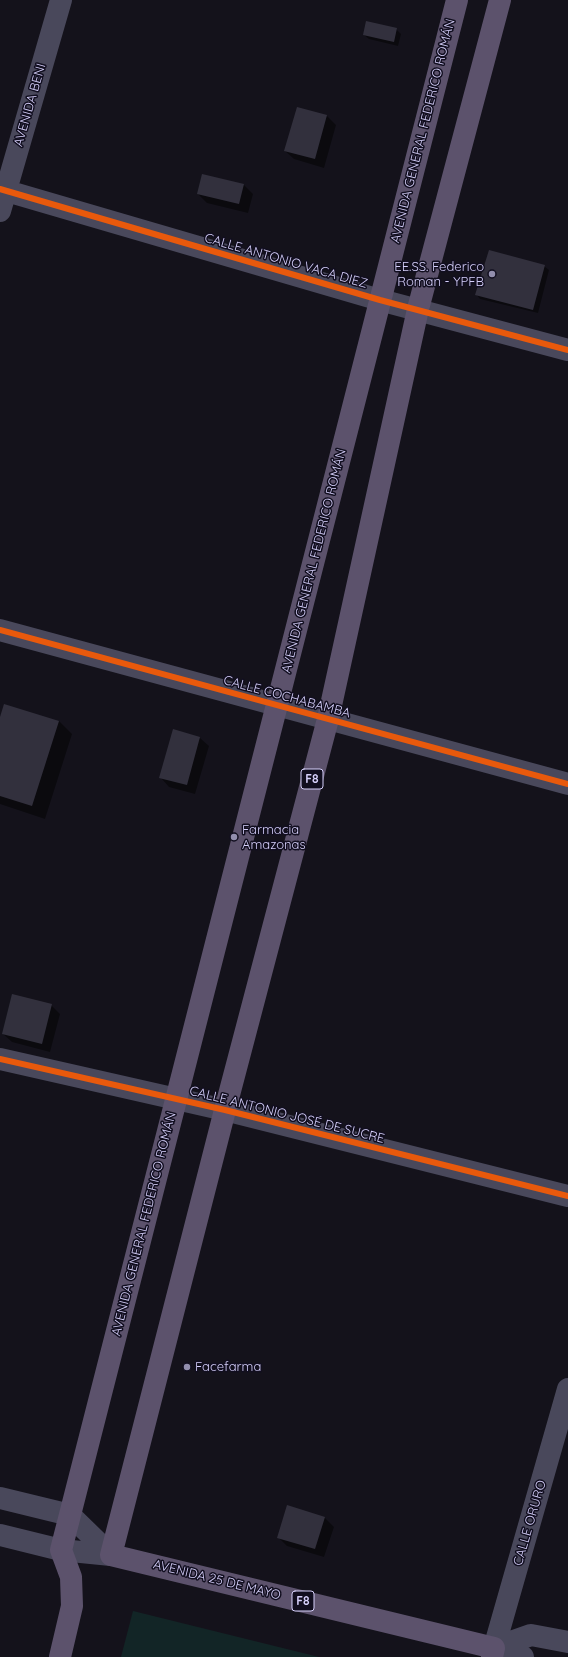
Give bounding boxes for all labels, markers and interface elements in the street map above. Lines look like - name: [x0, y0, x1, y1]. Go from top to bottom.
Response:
- street label: AVENIDA GENERAL FEDERICO ROMÁN: [388, 17, 458, 245]
- street label: AVENIDA BENI: [11, 62, 49, 148]
- street label: CALLE ANTONIO VACA DIEZ: [203, 230, 369, 292]
- place label: EE.SS. Federico Roman - YPFB: [394, 259, 484, 290]
- marker: EE.SS. Federico Roman - YPFB: [487, 269, 497, 279]
- street label: AVENIDA GENERAL FEDERICO ROMÁN: [279, 447, 349, 675]
- street label: CALLE COCHABAMBA: [222, 673, 352, 721]
- road number: F8: [301, 769, 323, 789]
- place label: Farmacia Amazonas: [242, 822, 306, 853]
- marker: Farmacia Amazonas: [229, 832, 239, 842]
- street label: CALLE ANTONIO JOSÉ DE SUCRE: [188, 1083, 386, 1147]
- street label: AVENIDA GENERAL FEDERICO ROMÁN: [109, 1110, 179, 1338]
- place label: Facefarma: [195, 1359, 261, 1375]
- marker: Facefarma: [182, 1362, 192, 1372]
- street label: CALLE ORURO: [510, 1479, 550, 1567]
- street label: AVENIDA 25 DE MAYO: [152, 1557, 282, 1603]
- road number: F8: [292, 1591, 314, 1611]

